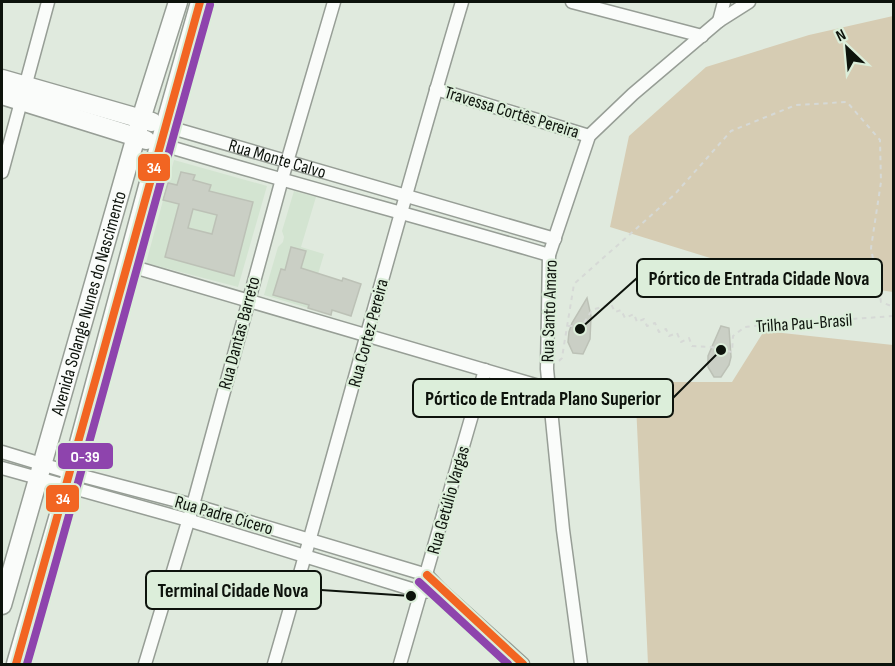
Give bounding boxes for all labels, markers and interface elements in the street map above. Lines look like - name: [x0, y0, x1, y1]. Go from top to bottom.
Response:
- north arrow: [817, 18, 877, 78]
- text: N: [833, 25, 849, 46]
- street label: Travessa Cortês Pereira: [442, 82, 582, 143]
- street label: Rua Monte Calvo: [226, 135, 328, 183]
- line badge: 34: [137, 153, 171, 182]
- text: 34: [147, 159, 162, 178]
- street label: Avenida Solange Nunes do Nascimento: [47, 189, 131, 419]
- street label: Rua Santo Amaro: [537, 259, 562, 363]
- callout: Pórtico de Entrada Cidade Nova: [637, 259, 882, 297]
- text: Pórtico de Entrada Cidade Nova: [648, 267, 870, 291]
- street label: Rua Dantas Barreto: [214, 274, 265, 392]
- street label: Rua Cortez Pereira: [344, 277, 393, 389]
- street label: Trilha Pau-Brasil: [755, 310, 853, 337]
- callout: Pórtico de Entrada Plano Superior: [413, 379, 673, 417]
- text: Pórtico de Entrada Plano Superior: [425, 387, 661, 411]
- line badge: O-39: [57, 442, 114, 470]
- street label: Rua Getúlio Vargas: [423, 444, 474, 557]
- text: O-39: [70, 448, 100, 467]
- line badge: 34: [45, 484, 80, 513]
- text: 34: [56, 490, 71, 509]
- street label: Rua Padre Cícero: [172, 491, 275, 540]
- callout: Terminal Cidade Nova: [146, 571, 321, 609]
- text: Terminal Cidade Nova: [158, 579, 308, 603]

